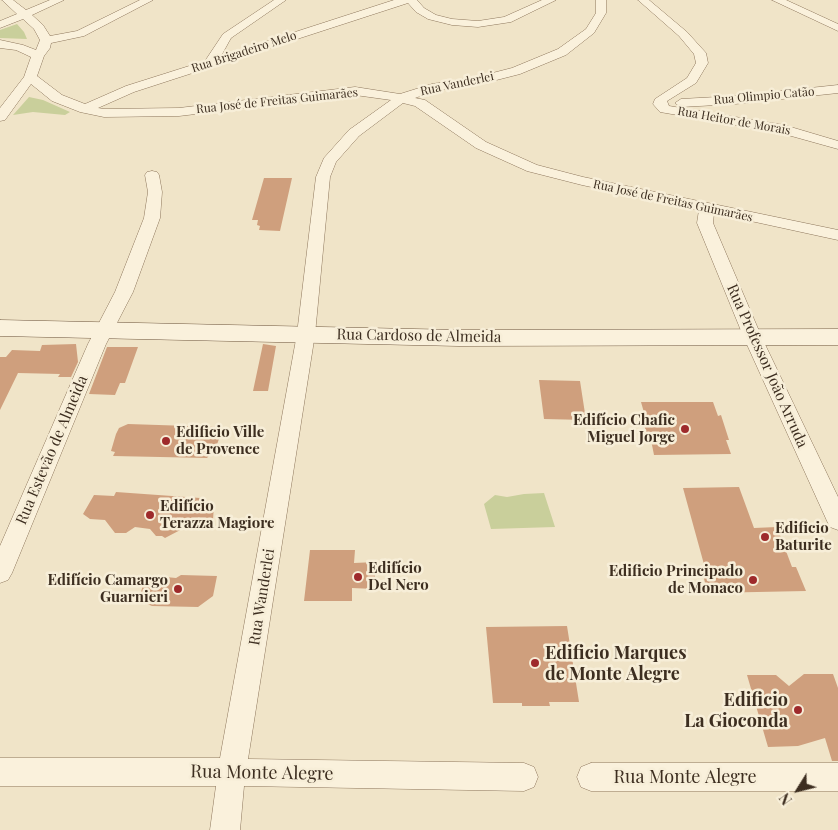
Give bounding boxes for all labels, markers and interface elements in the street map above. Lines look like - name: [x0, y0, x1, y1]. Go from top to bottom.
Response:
- street label: Rua Brigadeiro Melo: [190, 28, 298, 76]
- street label: Rua Vanderlei: [419, 69, 495, 99]
- street label: Rua Olimpio Catão: [713, 84, 815, 108]
- street label: Rua José de Freitas Guimarães: [195, 85, 359, 117]
- street label: Rua Heitor de Morais: [676, 104, 792, 138]
- street label: Rua José de Freitas Guimarães: [592, 177, 754, 225]
- street label: Rua Professor João Arruda: [723, 281, 811, 451]
- street label: Rua Cardoso de Almeida: [337, 326, 501, 346]
- street label: Rua Estevão de Almeida: [12, 373, 92, 527]
- place label: Edifício Chafic Miguel Jorge: [573, 411, 675, 446]
- place label: Edificio Ville de Provence: [176, 423, 264, 458]
- marker: Edifício Chafic Miguel Jorge: [679, 423, 691, 435]
- marker: Edificio Ville de Provence: [160, 435, 172, 447]
- place label: Edifício Terazza Magiore: [160, 497, 275, 532]
- marker: Edifício Terazza Magiore: [144, 509, 156, 521]
- place label: Edificio Baturite: [775, 519, 832, 554]
- marker: Edificio Baturite: [759, 531, 771, 543]
- street label: Rua Wanderlei: [245, 547, 279, 647]
- place label: Edifício Del Nero: [368, 559, 429, 594]
- place label: Edificio Principado de Monaco: [609, 562, 743, 597]
- place label: Edifício Camargo Guarnieri: [47, 571, 168, 606]
- marker: Edifício Del Nero: [352, 571, 364, 583]
- marker: Edificio Principado de Monaco: [747, 574, 759, 586]
- marker: Edifício Camargo Guarnieri: [172, 583, 184, 595]
- place label: Edificio Marques de Monte Alegre: [545, 642, 687, 684]
- marker: Edificio Marques de Monte Alegre: [529, 657, 541, 669]
- place label: Edificio La Gioconda: [684, 689, 788, 732]
- marker: Edificio La Gioconda: [792, 704, 804, 716]
- street label: Rua Monte Alegre: [190, 761, 334, 785]
- north arrow: [773, 765, 823, 815]
- street label: Rua Monte Alegre: [613, 766, 757, 788]
- text: N: [775, 789, 796, 809]

